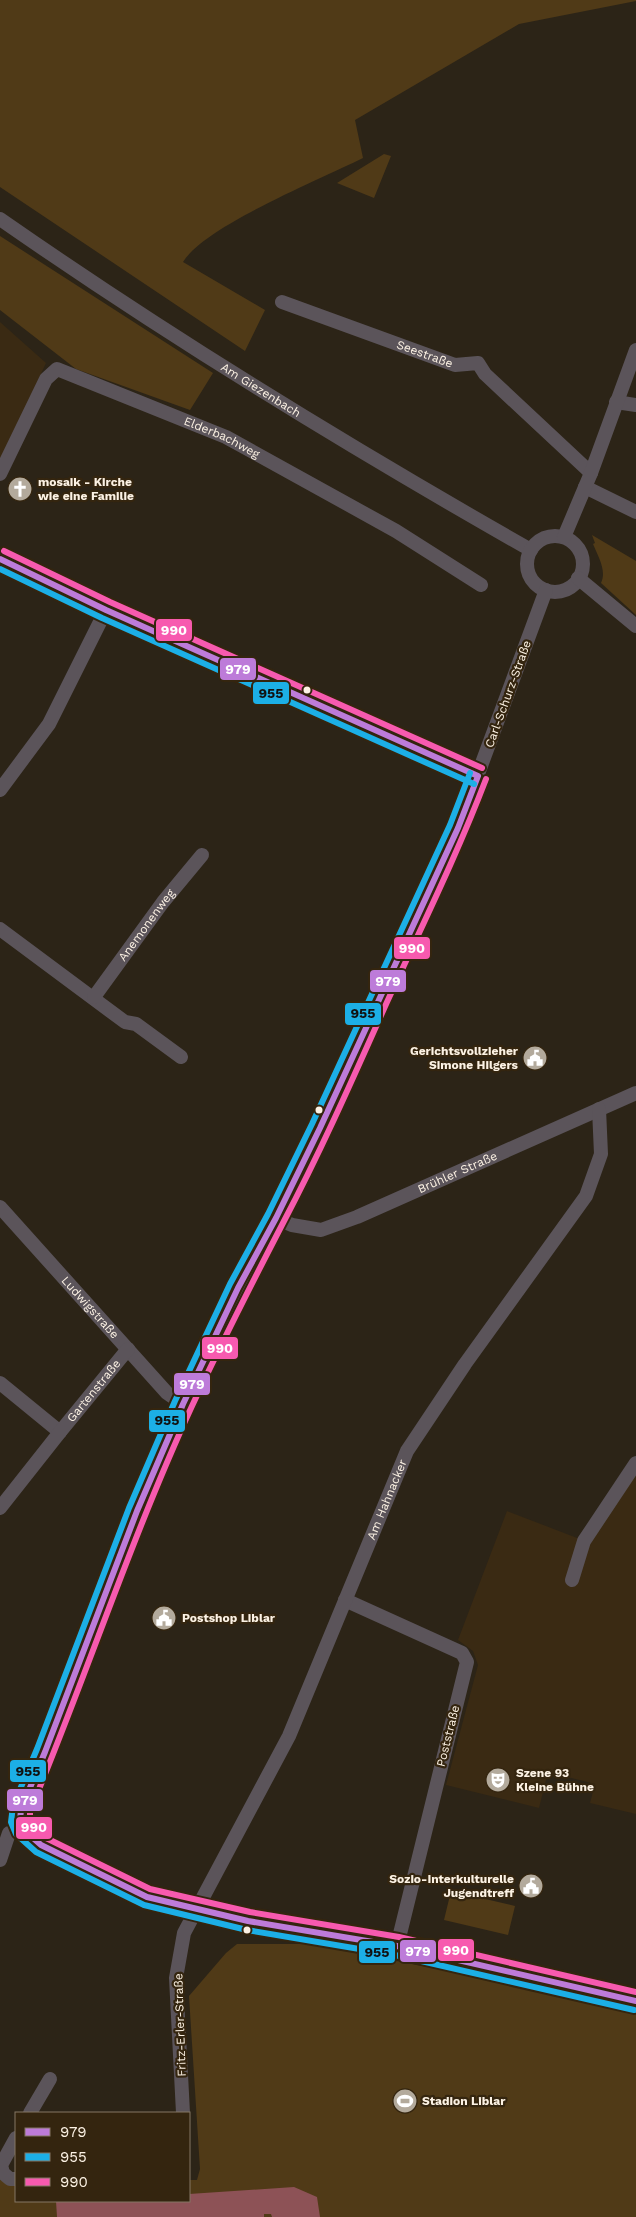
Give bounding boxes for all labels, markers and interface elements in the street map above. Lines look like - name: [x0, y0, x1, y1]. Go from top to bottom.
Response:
- street label: Seestraße: [395, 337, 455, 371]
- street label: Am Giezenbach: [218, 360, 303, 420]
- street label: Elderbachweg: [182, 414, 263, 462]
- place label: mosaik - Kirche wie eine Familie: [38, 475, 134, 503]
- church icon: mosaik - Kirche wie eine Familie: [7, 476, 33, 502]
- line badge: 990: [155, 618, 193, 642]
- text: 990: [161, 622, 187, 638]
- street label: Carl-Schurz-Straße: [482, 638, 534, 750]
- line badge: 979: [219, 657, 257, 681]
- text: 979: [225, 661, 251, 677]
- line badge: 955: [252, 681, 290, 705]
- text: 955: [259, 685, 283, 701]
- unlabelled marker: [302, 685, 312, 695]
- street label: Anemonenweg: [115, 886, 178, 964]
- line badge: 990: [393, 936, 431, 960]
- text: 990: [399, 940, 425, 956]
- line badge: 979: [369, 969, 407, 993]
- text: 979: [375, 973, 401, 989]
- line badge: 955: [344, 1002, 382, 1026]
- text: 955: [351, 1005, 375, 1021]
- place label: Gerichtsvollzieher Simone Hilgers: [410, 1044, 519, 1072]
- public building icon: Gerichtsvollzieher Simone Hilgers: [522, 1045, 548, 1071]
- unlabelled marker: [314, 1105, 324, 1115]
- street label: Brühler Straße: [415, 1149, 499, 1196]
- street label: Ludwigstraße: [59, 1273, 122, 1342]
- line badge: 990: [201, 1336, 239, 1360]
- text: 990: [207, 1340, 233, 1356]
- street label: Gartenstraße: [64, 1357, 123, 1425]
- line badge: 979: [173, 1372, 211, 1396]
- text: 979: [179, 1376, 205, 1392]
- line badge: 955: [148, 1409, 186, 1433]
- text: 955: [155, 1412, 179, 1428]
- street label: Am Hahnacker: [364, 1457, 410, 1542]
- public building icon: Postshop Liblar: [151, 1605, 177, 1631]
- place label: Postshop Liblar: [182, 1611, 276, 1625]
- street label: Poststraße: [434, 1704, 462, 1768]
- line badge: 955: [9, 1759, 47, 1783]
- text: 955: [16, 1763, 40, 1779]
- place label: Szene 93 Kleine Bühne: [516, 1766, 594, 1794]
- theatre icon: Szene 93 Kleine Bühne: [485, 1767, 511, 1793]
- line badge: 979: [6, 1788, 44, 1812]
- text: 979: [12, 1792, 38, 1808]
- line badge: 990: [15, 1816, 53, 1840]
- text: 990: [21, 1819, 47, 1835]
- place label: Sozio-Interkulturelle Jugendtreff: [389, 1872, 514, 1900]
- public building icon: Sozio-Interkulturelle Jugendtreff: [518, 1873, 544, 1899]
- unlabelled marker: [242, 1925, 252, 1935]
- line badge: 990: [437, 1938, 475, 1962]
- line badge: 979: [399, 1939, 437, 1963]
- line badge: 955: [358, 1940, 396, 1964]
- text: 990: [443, 1942, 469, 1958]
- text: 979: [405, 1943, 431, 1959]
- text: 955: [365, 1944, 389, 1960]
- street label: Fritz-Erler-Straße: [171, 1973, 189, 2077]
- sports icon: Stadion Liblar: [392, 2088, 418, 2114]
- place label: Stadion Liblar: [422, 2094, 506, 2108]
- legend: [15, 2112, 190, 2202]
- text: 979: [60, 2123, 87, 2141]
- text: 955: [60, 2148, 87, 2166]
- text: 990: [60, 2173, 88, 2191]

